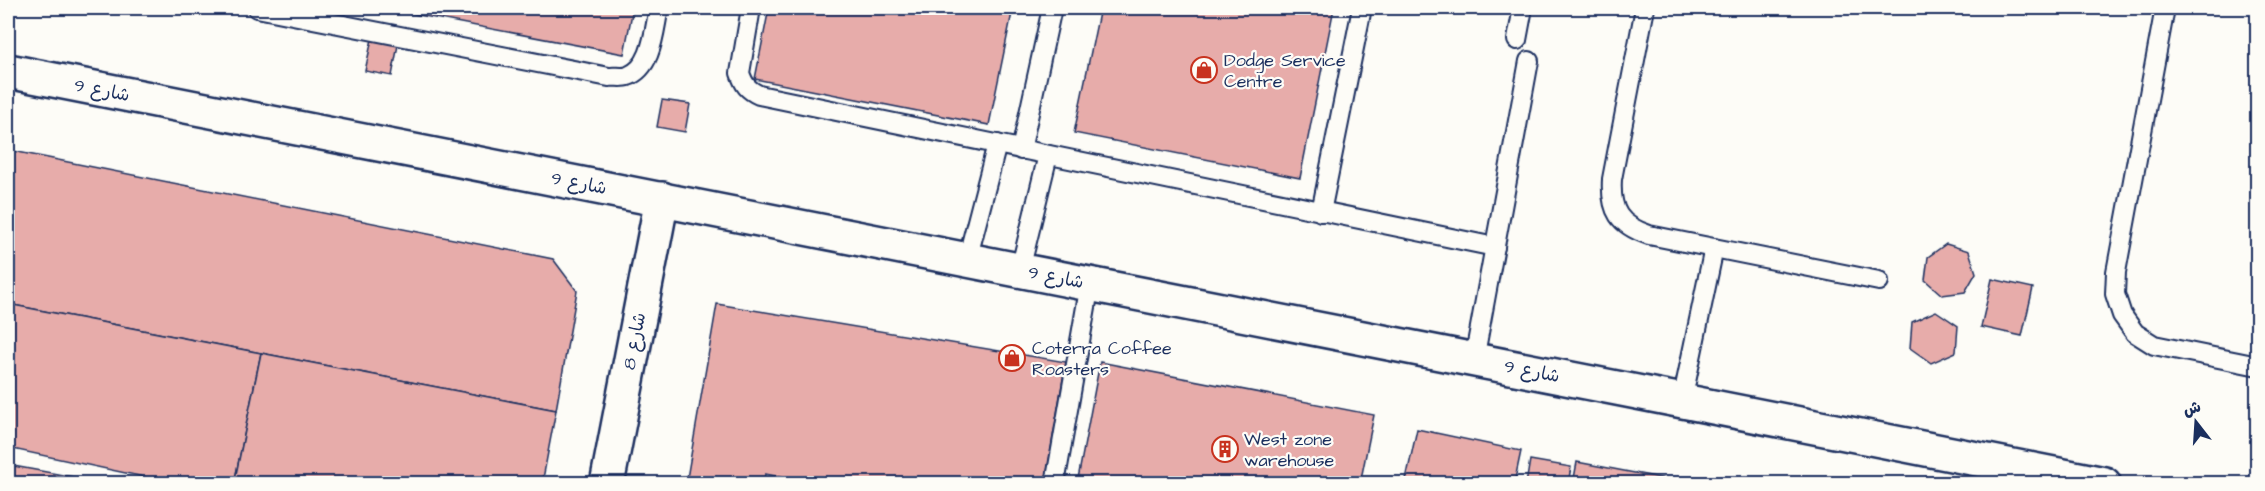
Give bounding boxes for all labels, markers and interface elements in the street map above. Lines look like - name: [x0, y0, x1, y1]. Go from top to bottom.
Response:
- place label: Dodge Service Centre: [1224, 48, 1346, 94]
- shop icon: Dodge Service Centre: [1189, 55, 1219, 85]
- street label: شارع 9: [72, 73, 132, 108]
- street label: شارع 9: [549, 166, 609, 201]
- street label: شارع 9: [1026, 260, 1086, 295]
- street label: شارع 8: [617, 310, 652, 372]
- place label: Coterra Coffee Roasters: [1032, 336, 1172, 382]
- shop icon: Coterra Coffee Roasters: [997, 343, 1027, 373]
- street label: شارع 9: [1502, 354, 1562, 389]
- north arrow: [2166, 392, 2226, 452]
- text: ش: [2180, 396, 2204, 422]
- place label: West zone warehouse: [1244, 427, 1335, 473]
- building icon: West zone warehouse: [1210, 434, 1240, 464]

